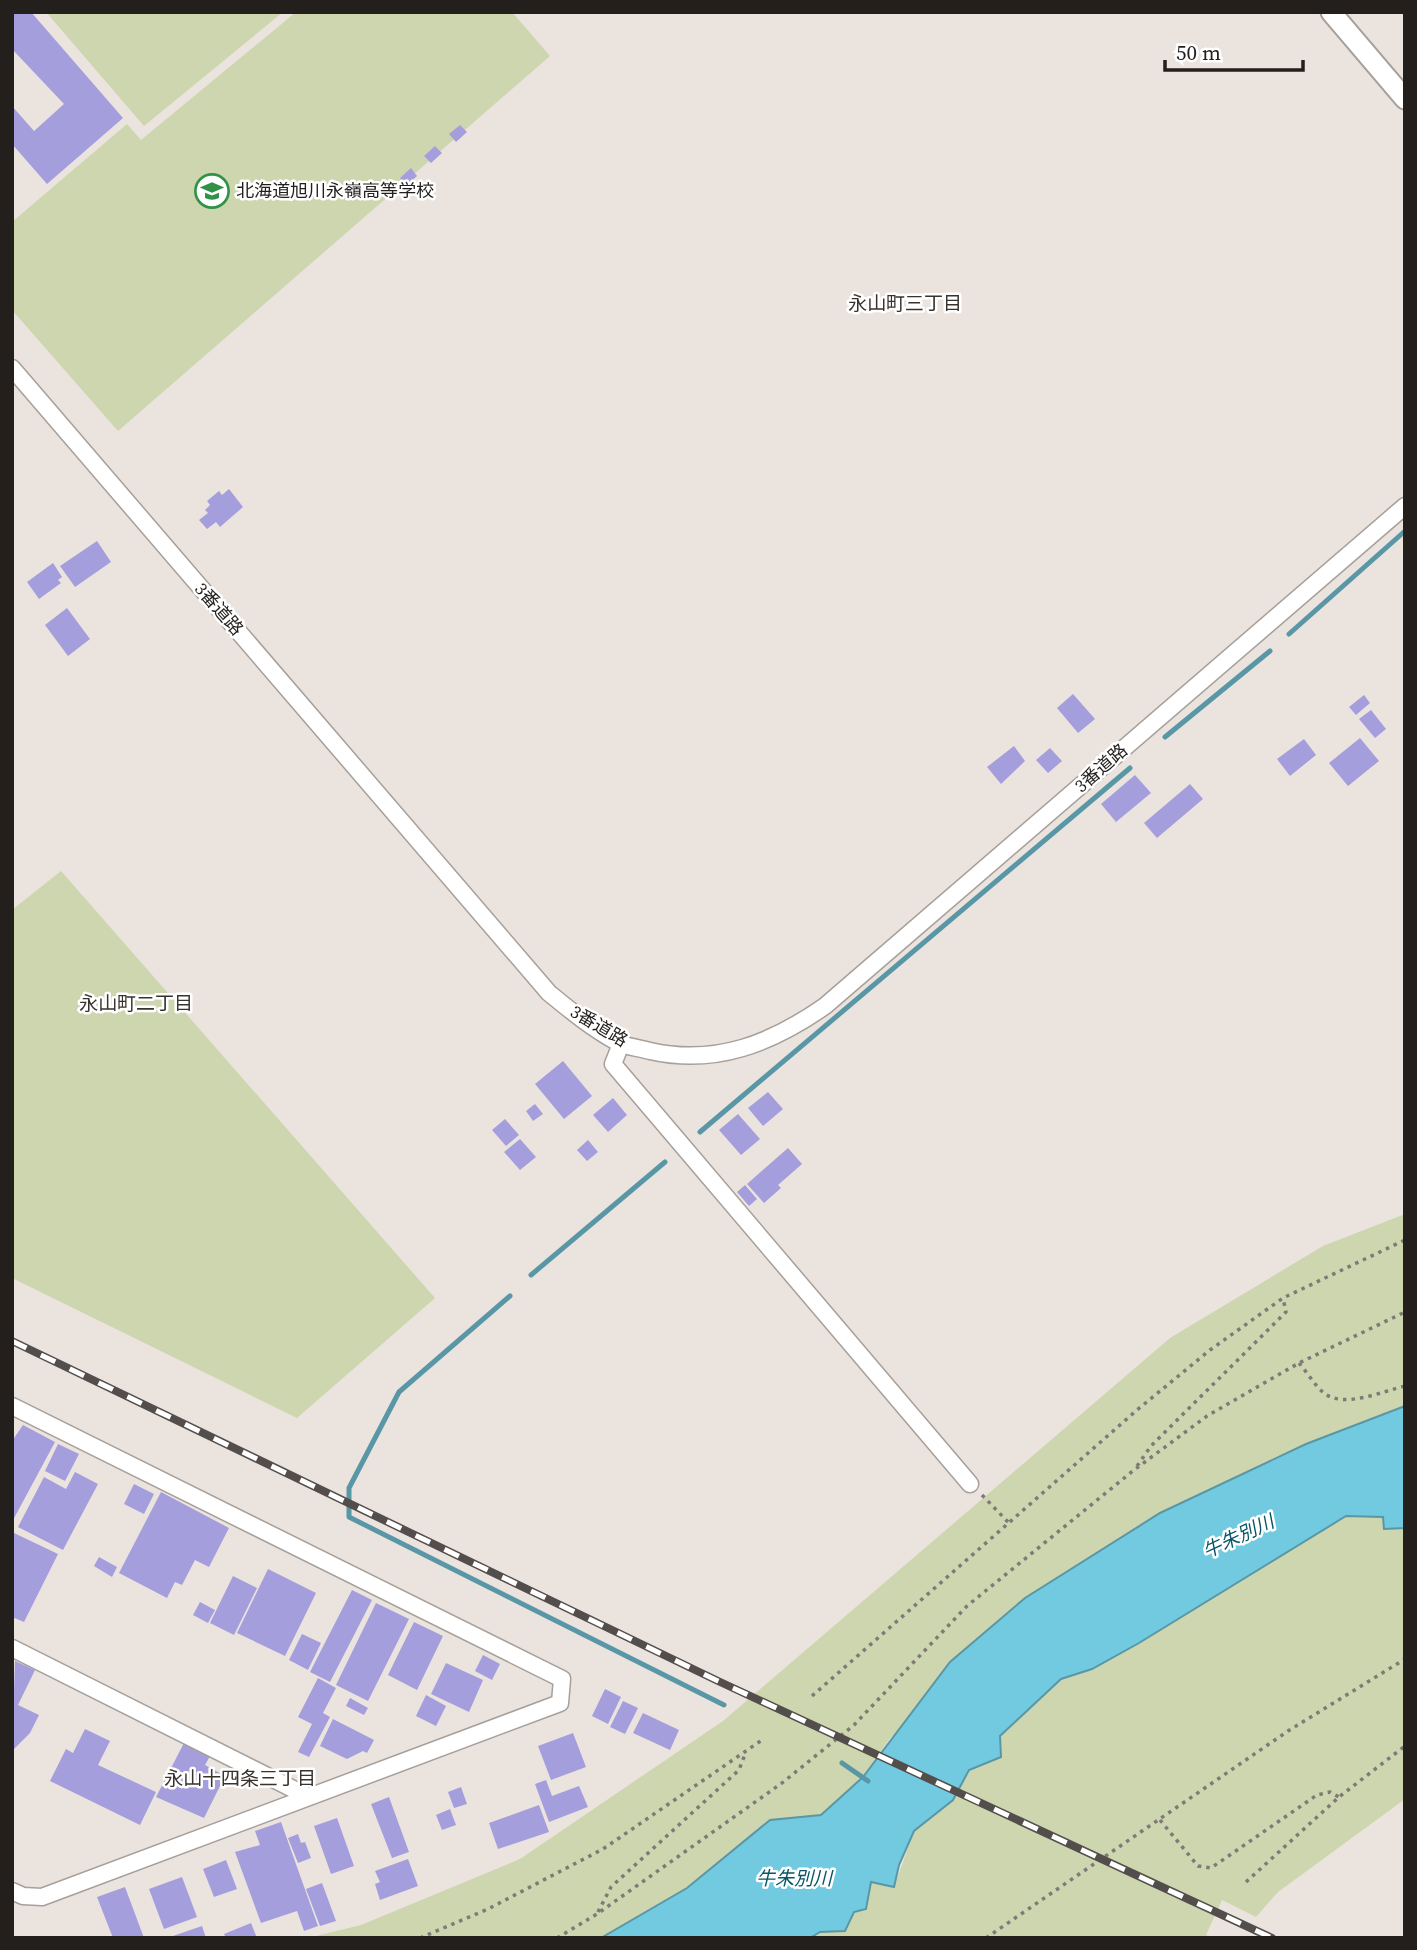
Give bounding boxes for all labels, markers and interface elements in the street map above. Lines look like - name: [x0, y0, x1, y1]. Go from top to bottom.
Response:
- scale bar: [1165, 28, 1303, 72]
- text: 50 m: [1176, 38, 1221, 67]
- school or university icon: 北海道旭川永嶺高等学校: [193, 172, 231, 210]
- place label: 北海道旭川永嶺高等学校: [236, 178, 434, 203]
- district label: 永山町三丁目: [848, 290, 962, 316]
- street label: 3番道路: [189, 577, 249, 641]
- street label: 3番道路: [1069, 738, 1133, 798]
- district label: 永山町二丁目: [79, 990, 193, 1016]
- street label: 3番道路: [566, 999, 633, 1053]
- water label: 牛朱別川: [1198, 1507, 1280, 1564]
- district label: 永山十四条三丁目: [164, 1765, 316, 1791]
- water label: 牛朱別川: [756, 1865, 834, 1891]

